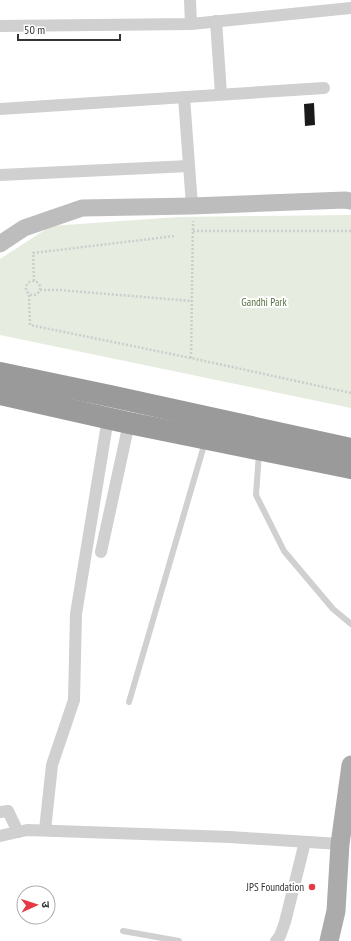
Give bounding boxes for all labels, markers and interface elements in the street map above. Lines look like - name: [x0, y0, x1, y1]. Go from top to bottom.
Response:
- scale bar: [18, 16, 120, 42]
- text: 50 m: [24, 22, 45, 37]
- park label: Gandhi Park: [241, 295, 287, 309]
- place label: JPS Foundation: [245, 880, 304, 894]
- marker: JPS Foundation: [307, 882, 317, 892]
- north arrow: [16, 885, 56, 925]
- text: उ: [39, 901, 53, 909]

